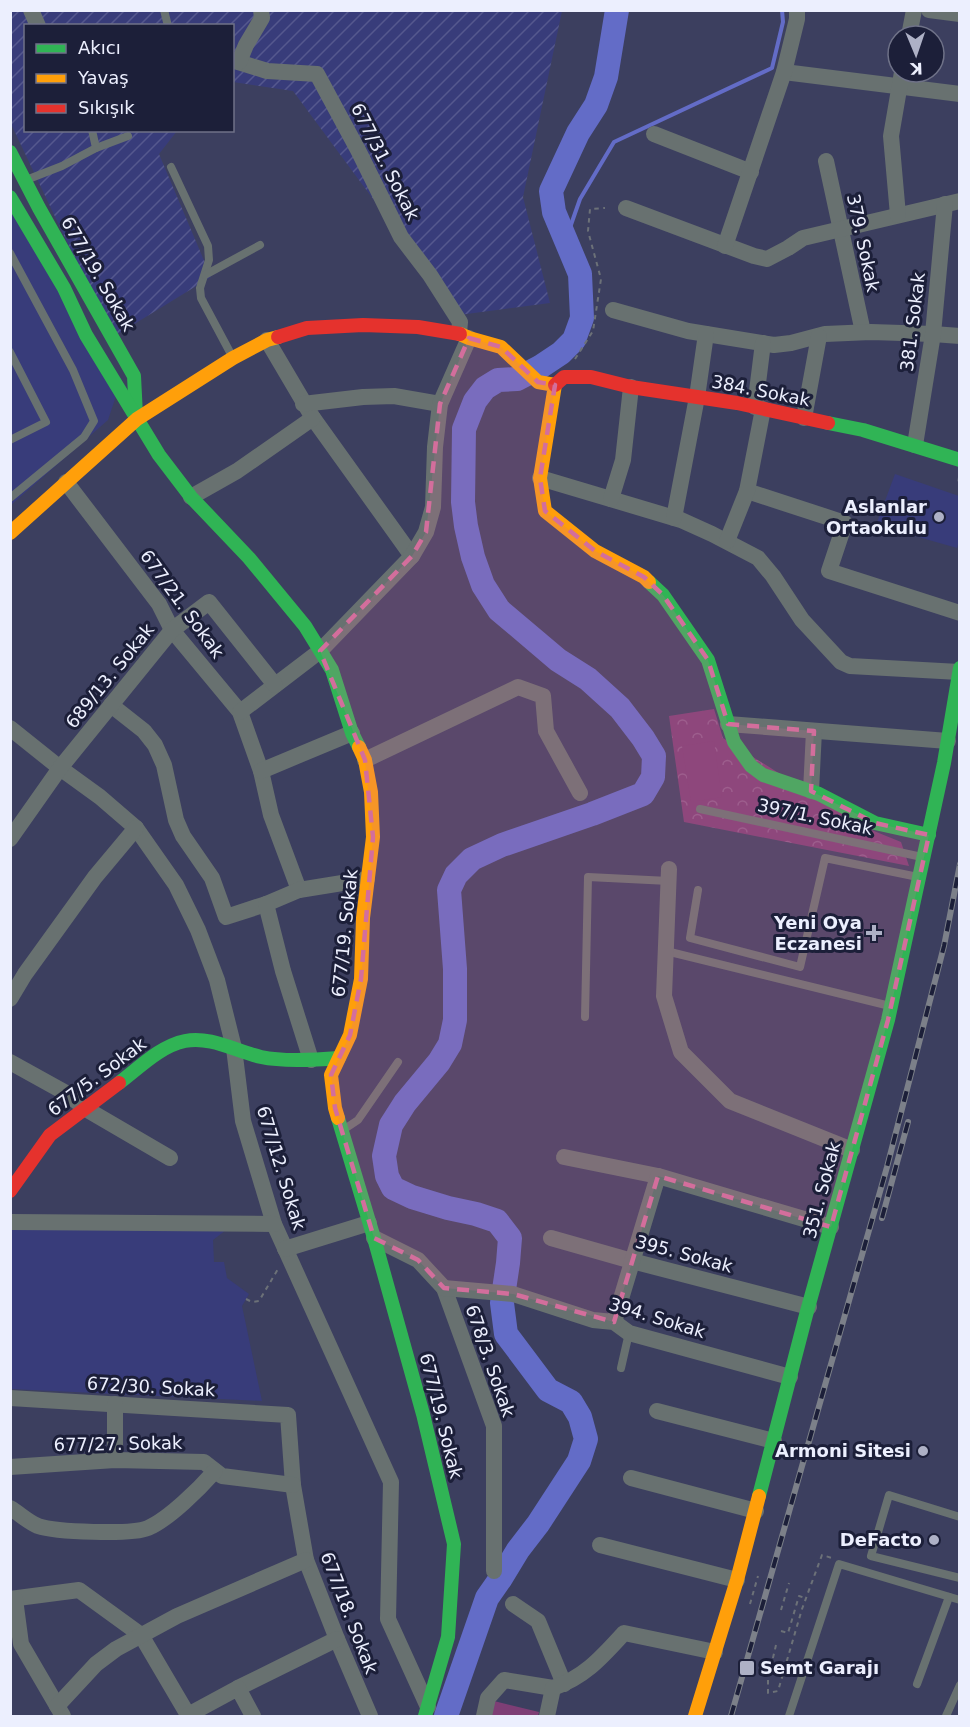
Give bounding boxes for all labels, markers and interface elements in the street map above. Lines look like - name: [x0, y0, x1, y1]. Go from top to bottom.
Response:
- legend: [24, 24, 234, 132]
- north arrow: [886, 24, 946, 84]
- text: Akıcı: [78, 37, 121, 58]
- text: K: [909, 59, 923, 78]
- text: Yavaş: [77, 67, 129, 88]
- text: Sıkışık: [78, 97, 135, 118]
- street label: 677/31. Sokak: [347, 100, 424, 224]
- street label: 379. Sokak: [843, 192, 884, 294]
- street label: 677/19. Sokak: [57, 213, 140, 335]
- street label: 381. Sokak: [896, 271, 929, 373]
- street label: 384. Sokak: [710, 371, 813, 410]
- place label: Aslanlar Ortaokulu: [826, 496, 927, 538]
- marker: Aslanlar Ortaokulu: [932, 510, 946, 524]
- street label: 677/21. Sokak: [136, 545, 229, 662]
- street label: 689/13. Sokak: [61, 619, 159, 732]
- street label: 397/1. Sokak: [756, 794, 875, 839]
- street label: 677/19. Sokak: [327, 867, 362, 998]
- place label: Yeni Oya Eczanesi: [773, 912, 862, 954]
- marker: Yeni Oya Eczanesi: [867, 926, 881, 940]
- street label: 677/5. Sokak: [44, 1033, 150, 1120]
- street label: 677/12. Sokak: [253, 1103, 311, 1233]
- street label: 351. Sokak: [798, 1138, 845, 1241]
- street label: 395. Sokak: [633, 1230, 736, 1277]
- street label: 394. Sokak: [606, 1293, 708, 1342]
- street label: 678/3. Sokak: [461, 1302, 520, 1420]
- street label: 677/19. Sokak: [416, 1351, 467, 1481]
- street label: 672/30. Sokak: [86, 1373, 216, 1400]
- street label: 677/27. Sokak: [53, 1432, 183, 1455]
- place label: Armoni Sitesi: [775, 1440, 911, 1461]
- marker: Armoni Sitesi: [916, 1444, 930, 1458]
- place label: DeFacto: [840, 1529, 922, 1550]
- marker: DeFacto: [927, 1533, 941, 1547]
- street label: 677/18. Sokak: [317, 1549, 383, 1677]
- place label: Semt Garajı: [760, 1657, 879, 1678]
- marker: Semt Garajı: [738, 1659, 756, 1677]

